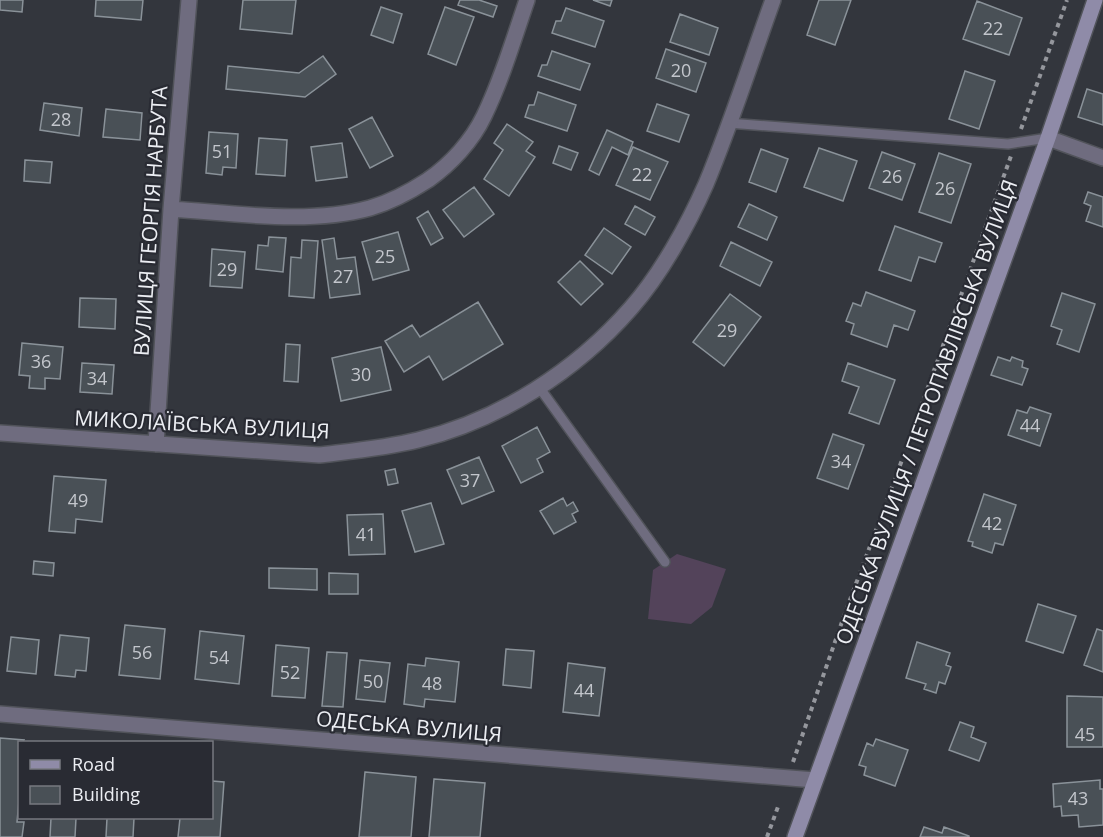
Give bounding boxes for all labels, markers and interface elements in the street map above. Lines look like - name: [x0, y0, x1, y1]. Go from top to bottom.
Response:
- house number: 22: [983, 16, 1003, 40]
- house number: 20: [671, 58, 691, 82]
- street label: ВУЛИЦЯ ГЕОРГІЯ НАРБУТА: [127, 84, 173, 357]
- house number: 28: [51, 107, 71, 131]
- house number: 51: [212, 139, 232, 163]
- house number: 22: [632, 162, 652, 186]
- house number: 26: [882, 164, 902, 188]
- street label: ОДЕСЬКА ВУЛИЦЯ / ПЕТРОПАВЛІВСЬКА ВУЛИЦЯ: [829, 176, 1023, 648]
- house number: 26: [935, 176, 955, 200]
- house number: 25: [375, 244, 395, 268]
- house number: 29: [217, 257, 237, 281]
- house number: 27: [333, 264, 353, 288]
- house number: 29: [717, 318, 737, 342]
- house number: 36: [31, 349, 51, 373]
- house number: 30: [351, 362, 371, 386]
- house number: 34: [87, 366, 107, 390]
- street label: МИКОЛАЇВСЬКА ВУЛИЦЯ: [74, 403, 330, 445]
- house number: 44: [1020, 413, 1040, 437]
- house number: 34: [831, 449, 851, 473]
- house number: 37: [460, 468, 480, 492]
- house number: 49: [68, 488, 88, 512]
- house number: 42: [982, 511, 1002, 535]
- house number: 41: [356, 522, 376, 546]
- house number: 56: [132, 640, 152, 664]
- house number: 54: [209, 645, 229, 669]
- house number: 52: [280, 660, 300, 684]
- house number: 50: [363, 669, 383, 693]
- house number: 48: [422, 671, 442, 695]
- house number: 44: [574, 678, 594, 702]
- street label: ОДЕСЬКА ВУЛИЦЯ: [315, 704, 503, 748]
- house number: 45: [1075, 722, 1095, 746]
- legend: [18, 741, 213, 819]
- text: Road: [72, 752, 115, 776]
- text: Building: [72, 782, 140, 806]
- house number: 43: [1068, 786, 1088, 810]

